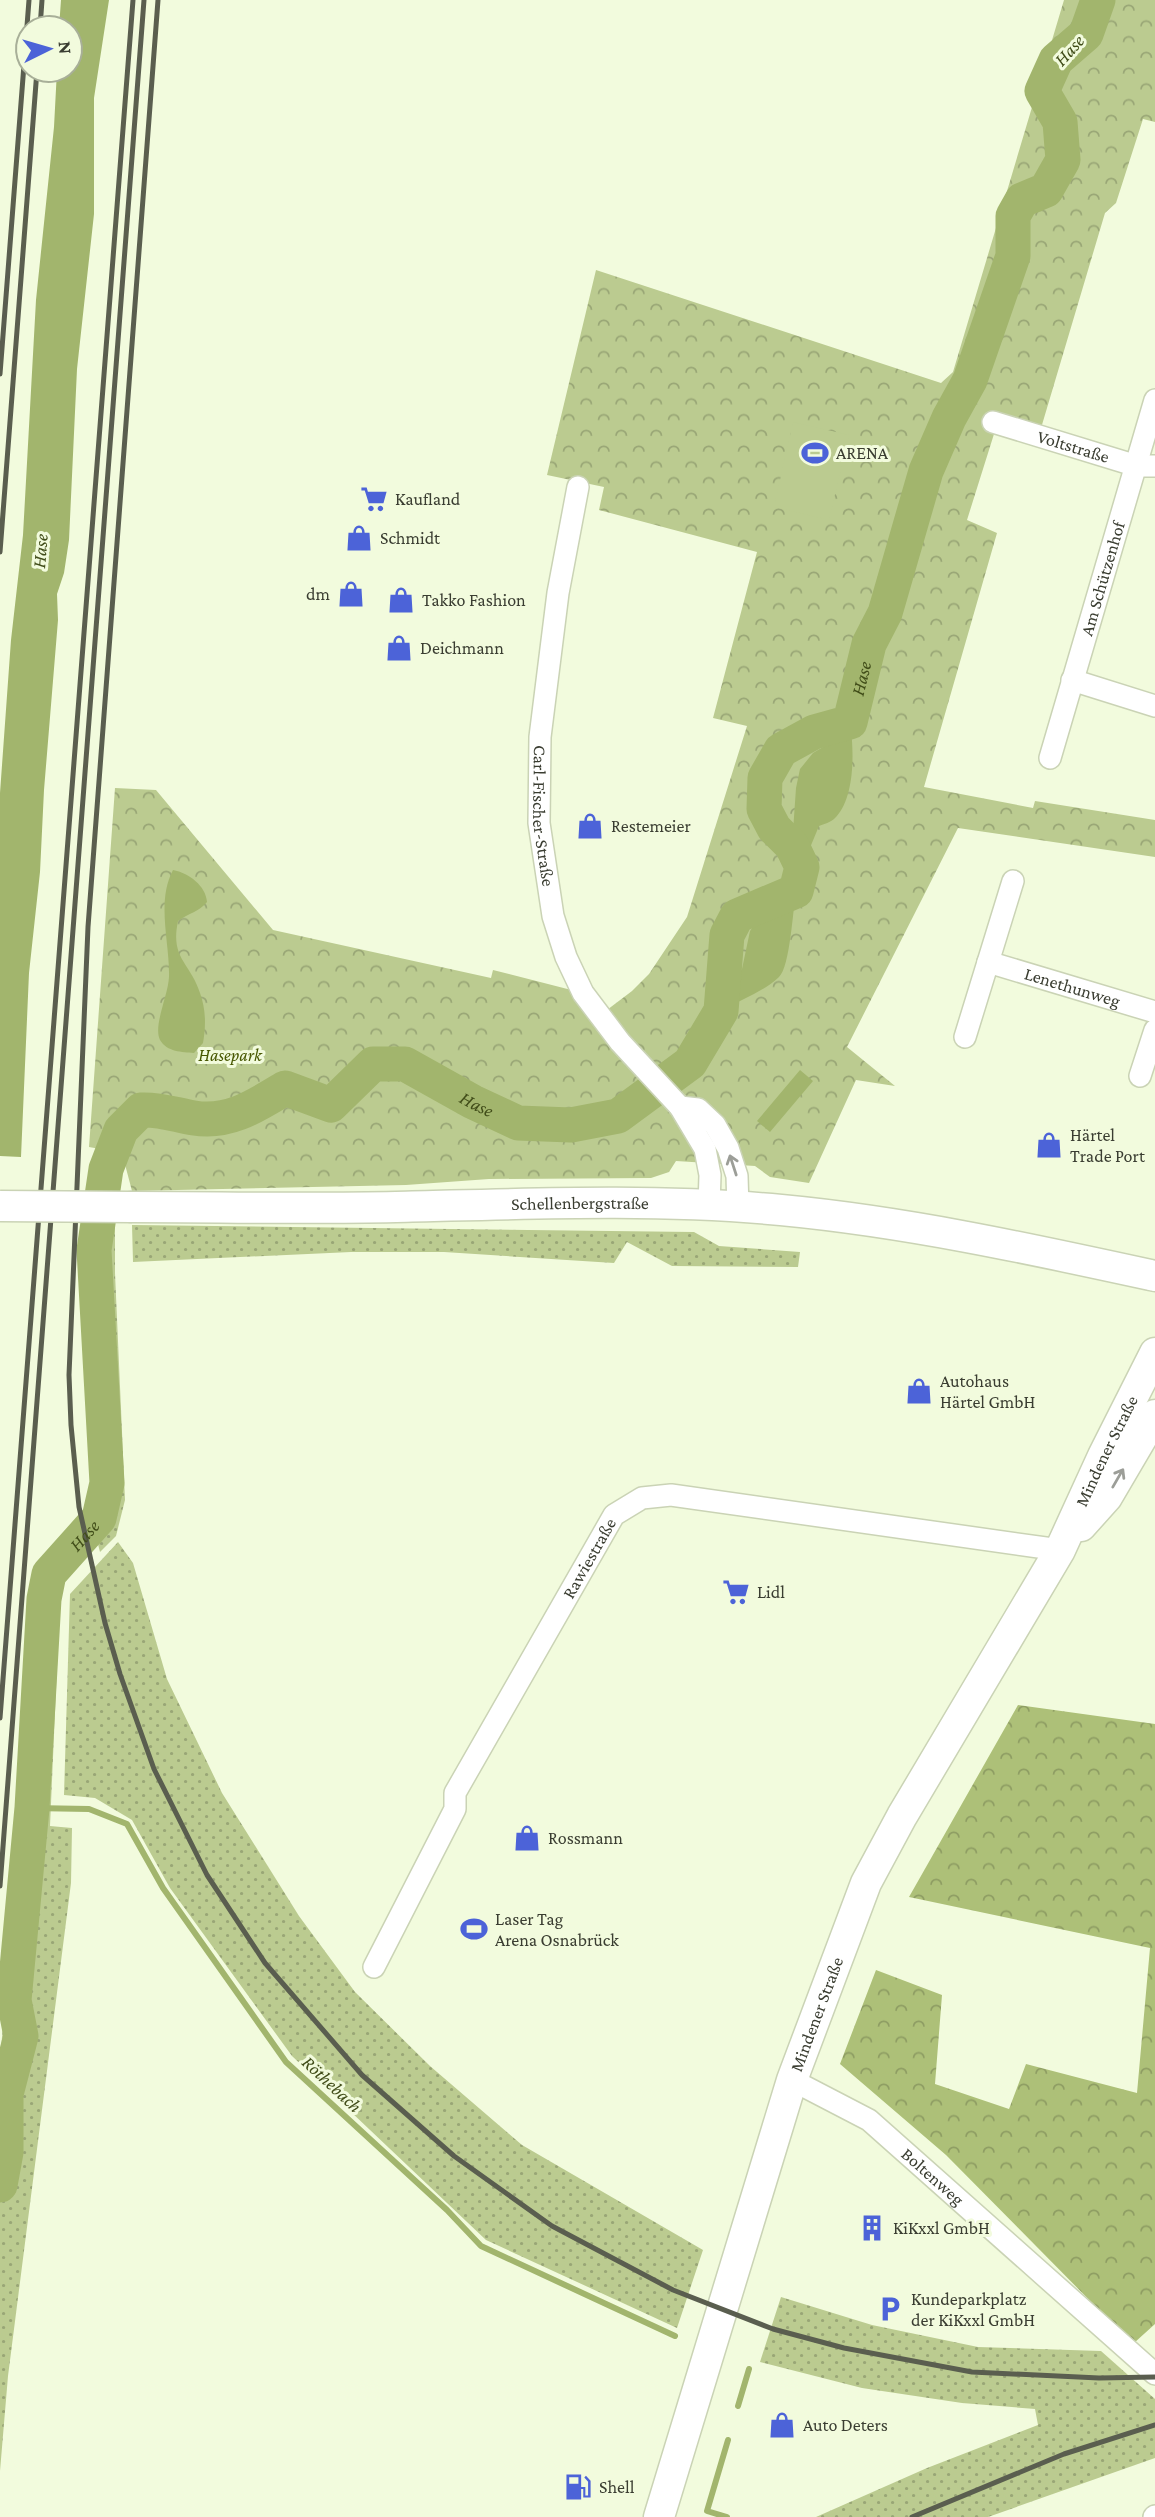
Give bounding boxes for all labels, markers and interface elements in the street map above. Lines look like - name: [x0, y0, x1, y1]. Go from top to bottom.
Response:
- north arrow: [14, 14, 84, 84]
- water label: Hase: [1050, 30, 1088, 70]
- text: N: [54, 40, 76, 55]
- street label: Voltstraße: [1035, 426, 1112, 467]
- sports icon: ARENA: [800, 438, 830, 468]
- place label: ARENA: [836, 443, 889, 463]
- supermarket icon: Kaufland: [359, 484, 389, 514]
- place label: Kaufland: [395, 489, 461, 509]
- street label: Am Schützenhof: [1076, 517, 1129, 638]
- shop icon: Schmidt: [344, 523, 374, 553]
- place label: Schmidt: [380, 528, 441, 548]
- water label: Hase: [28, 533, 52, 569]
- shop icon: dm: [336, 579, 366, 609]
- place label: dm: [306, 584, 331, 604]
- shop icon: Takko Fashion: [386, 585, 416, 615]
- place label: Takko Fashion: [422, 590, 526, 610]
- shop icon: Deichmann: [384, 633, 414, 663]
- place label: Deichmann: [420, 638, 504, 658]
- water label: Hase: [846, 659, 875, 698]
- street label: Carl-Fischer-Straße: [529, 745, 558, 888]
- shop icon: Restemeier: [575, 811, 605, 841]
- place label: Restemeier: [611, 816, 691, 836]
- street label: Lenethunweg: [1022, 963, 1123, 1011]
- park label: Hasepark: [198, 1045, 263, 1065]
- water label: Hase: [457, 1087, 497, 1121]
- place label: Härtel Trade Port: [1070, 1125, 1146, 1166]
- shop icon: Härtel Trade Port: [1034, 1130, 1064, 1160]
- one-way arrow: [726, 1154, 739, 1176]
- street label: Schellenbergstraße: [511, 1193, 649, 1214]
- place label: Autohaus Härtel GmbH: [940, 1371, 1035, 1412]
- shop icon: Autohaus Härtel GmbH: [904, 1376, 934, 1406]
- street label: Mindener Straße: [1071, 1392, 1142, 1510]
- one-way arrow: [1111, 1468, 1125, 1488]
- street label: Rawiestraße: [558, 1514, 620, 1602]
- water label: Hase: [64, 1515, 103, 1555]
- supermarket icon: Lidl: [721, 1577, 751, 1607]
- place label: Lidl: [757, 1582, 785, 1602]
- shop icon: Rossmann: [512, 1823, 542, 1853]
- place label: Rossmann: [548, 1828, 623, 1848]
- place label: Laser Tag Arena Osnabrück: [495, 1909, 619, 1950]
- sports icon: Laser Tag Arena Osnabrück: [459, 1914, 489, 1944]
- street label: Mindener Straße: [786, 1954, 847, 2074]
- water label: Röthebach: [298, 2051, 366, 2117]
- street label: Boltenweg: [897, 2144, 968, 2210]
- building icon: KiKxxl GmbH: [857, 2213, 887, 2243]
- place label: KiKxxl GmbH: [893, 2218, 990, 2238]
- place label: Kundeparkplatz der KiKxxl GmbH: [911, 2289, 1035, 2330]
- parking icon: Kundeparkplatz der KiKxxl GmbH: [875, 2294, 905, 2324]
- shop icon: Auto Deters: [767, 2410, 797, 2440]
- place label: Auto Deters: [803, 2415, 888, 2435]
- fuel station icon: Shell: [563, 2472, 593, 2502]
- place label: Shell: [599, 2477, 635, 2497]

